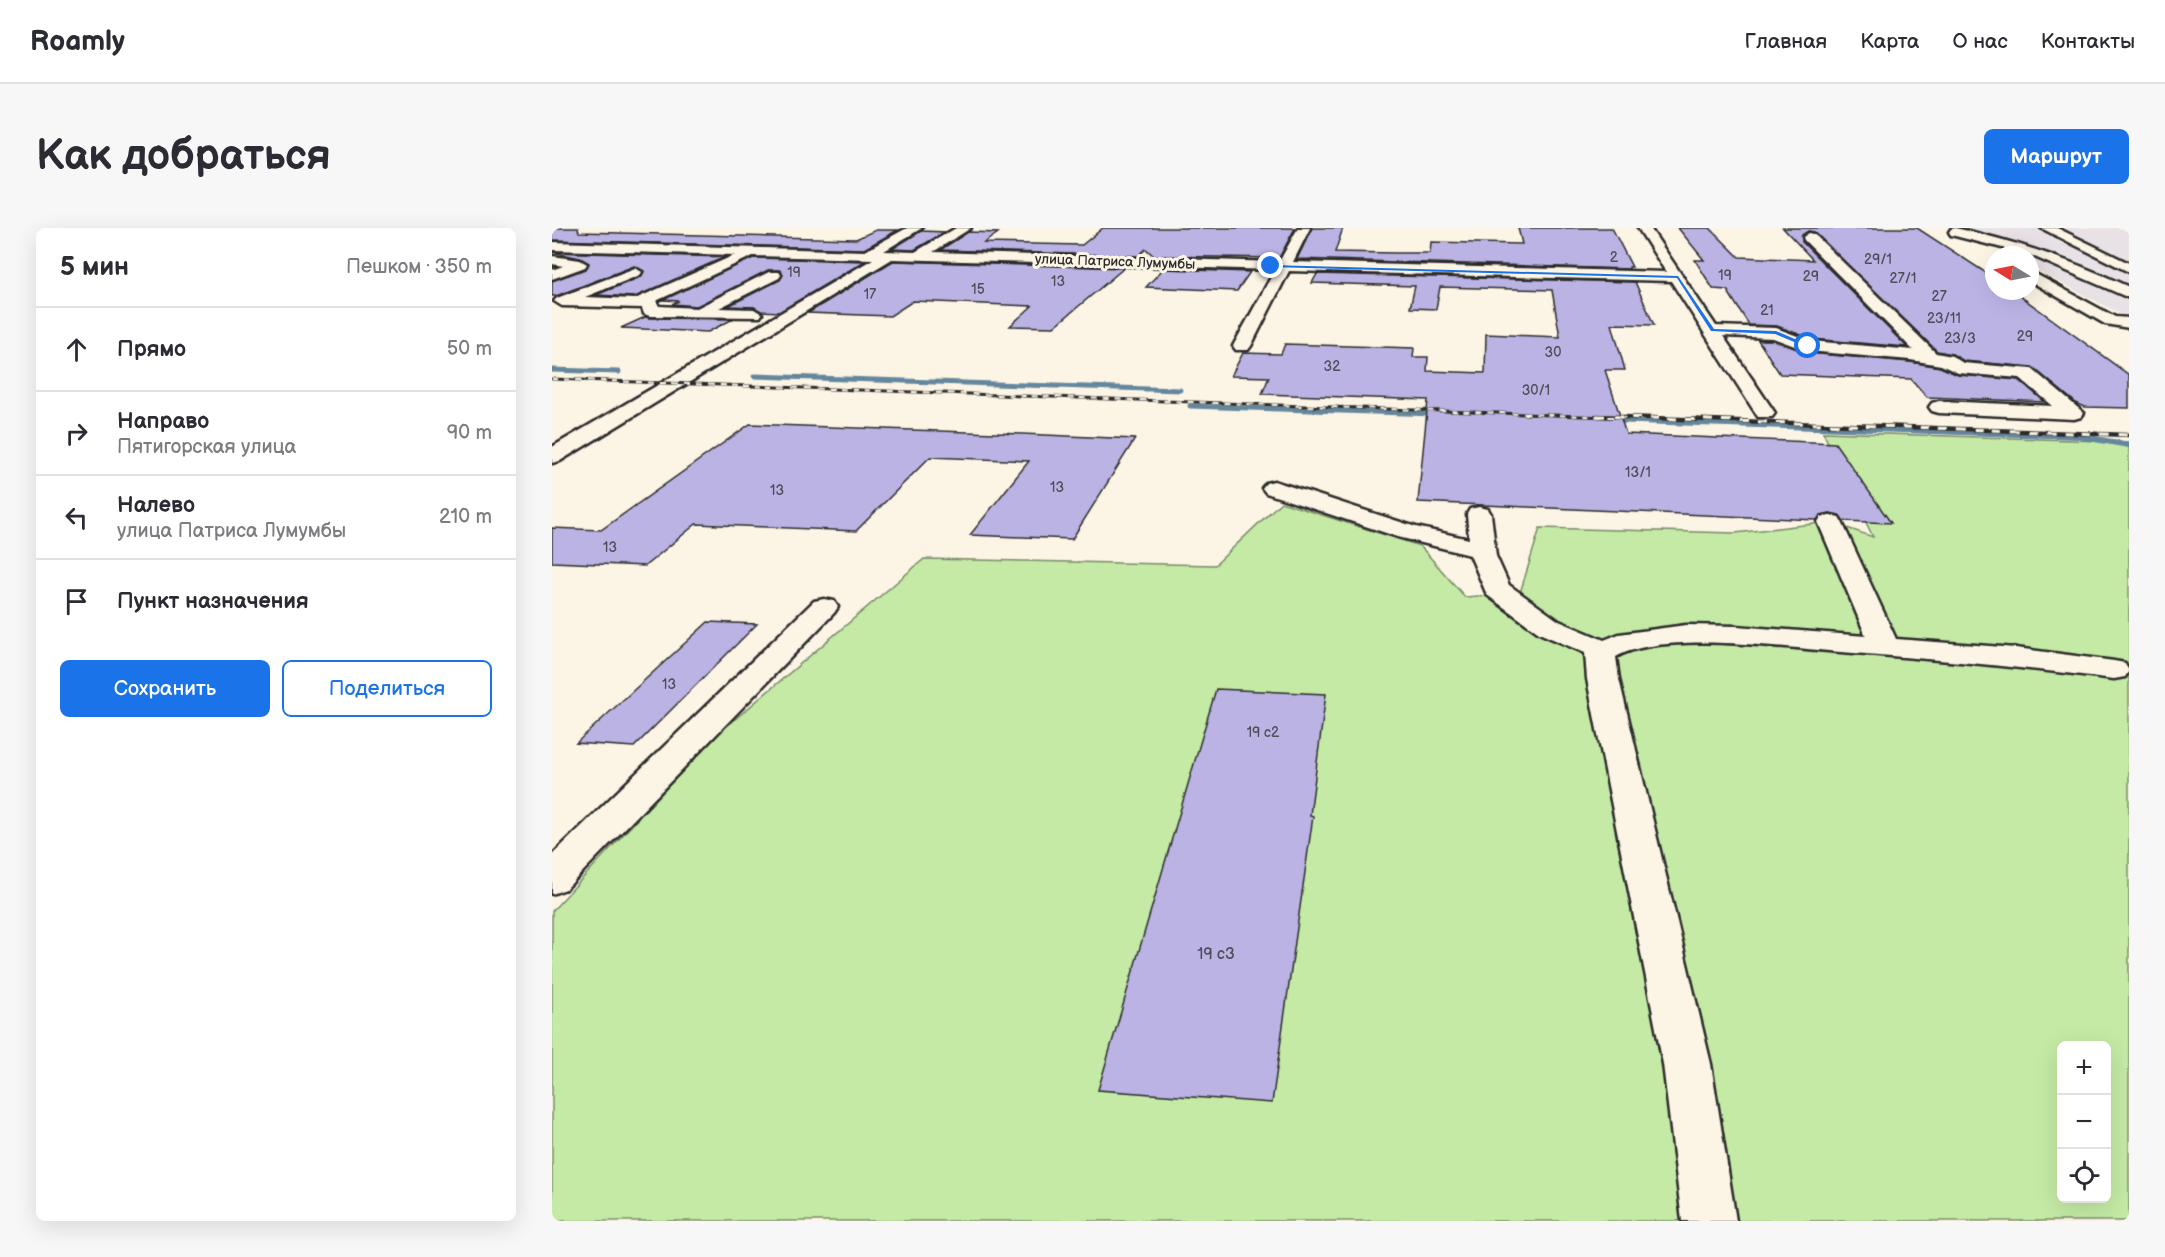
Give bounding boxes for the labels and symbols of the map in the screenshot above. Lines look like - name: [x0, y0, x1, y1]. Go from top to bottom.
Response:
- north arrow: [1985, 246, 2039, 300]
- house number: 2: [1610, 249, 1619, 266]
- street label: улица Патриса Лумумбы: [1035, 250, 1195, 273]
- house number: 29/1: [1864, 251, 1892, 268]
- route end: [1257, 252, 1283, 278]
- house number: 19: [787, 264, 801, 281]
- house number: 19: [1718, 267, 1732, 284]
- house number: 29: [1803, 268, 1819, 285]
- house number: 27/1: [1890, 270, 1916, 287]
- house number: 13: [1051, 273, 1065, 290]
- house number: 15: [971, 281, 985, 298]
- house number: 17: [864, 286, 876, 303]
- house number: 27: [1931, 288, 1947, 305]
- house number: 21: [1760, 302, 1774, 319]
- house number: 23/11: [1927, 310, 1961, 327]
- house number: 29: [2017, 328, 2033, 345]
- house number: 23/3: [1944, 330, 1976, 347]
- route start: [1794, 332, 1820, 358]
- house number: 30: [1545, 344, 1561, 361]
- house number: 32: [1324, 358, 1341, 375]
- house number: 30/1: [1522, 382, 1550, 399]
- house number: 13/1: [1625, 464, 1651, 481]
- house number: 13: [1050, 479, 1064, 496]
- house number: 13: [770, 482, 784, 499]
- house number: 13: [603, 539, 617, 556]
- house number: 13: [662, 676, 676, 693]
- house number: 19 с2: [1247, 724, 1280, 741]
- house number: 19 с3: [1197, 945, 1235, 964]

